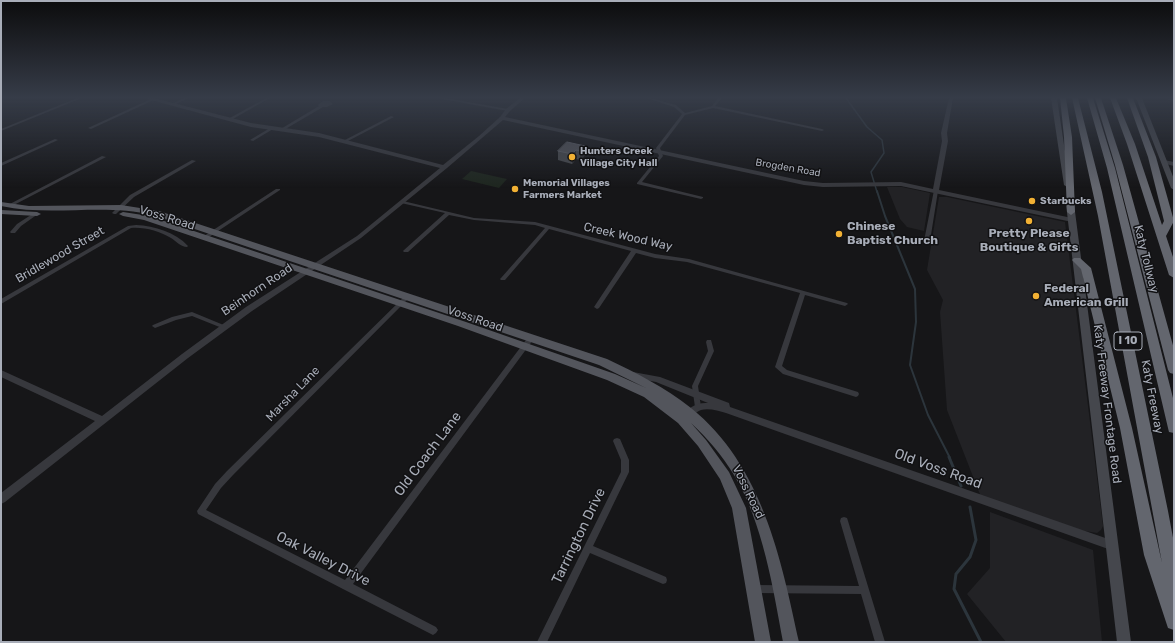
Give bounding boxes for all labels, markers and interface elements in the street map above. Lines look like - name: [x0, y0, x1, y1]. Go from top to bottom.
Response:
- place label: Hunters Creek Village City Hall: [580, 145, 657, 168]
- marker: Hunters Creek Village City Hall: [567, 152, 577, 162]
- street label: Brogden Road: [755, 156, 821, 180]
- place label: Memorial Villages Farmers Market: [523, 177, 610, 200]
- marker: Memorial Villages Farmers Market: [510, 184, 520, 194]
- place label: Starbucks: [1040, 195, 1092, 207]
- marker: Starbucks: [1027, 196, 1037, 206]
- street label: Voss Road: [137, 203, 197, 233]
- marker: Pretty Please Boutique & Gifts: [1024, 216, 1034, 226]
- street label: Creek Wood Way: [582, 220, 674, 254]
- place label: Chinese Baptist Church: [847, 220, 938, 248]
- street label: Bridlewood Street: [13, 224, 107, 286]
- street label: Katy Tollway: [1131, 224, 1161, 294]
- place label: Pretty Please Boutique & Gifts: [980, 227, 1078, 255]
- marker: Chinese Baptist Church: [834, 229, 844, 239]
- street label: Beinhorn Road: [219, 261, 295, 319]
- place label: Federal American Grill: [1044, 282, 1128, 310]
- marker: Federal American Grill: [1031, 291, 1041, 301]
- street label: Voss Road: [445, 303, 505, 335]
- street label: Katy Freeway Frontage Road: [1090, 324, 1124, 484]
- road number: I 10: [1114, 332, 1142, 350]
- street label: Katy Freeway: [1138, 359, 1166, 435]
- street label: Marsha Lane: [263, 363, 323, 425]
- street label: Old Coach Lane: [391, 408, 465, 500]
- street label: Old Voss Road: [892, 445, 984, 493]
- street label: Voss Road: [729, 463, 767, 521]
- street label: Tarrington Drive: [549, 485, 609, 587]
- street label: Oak Valley Drive: [273, 528, 373, 590]

